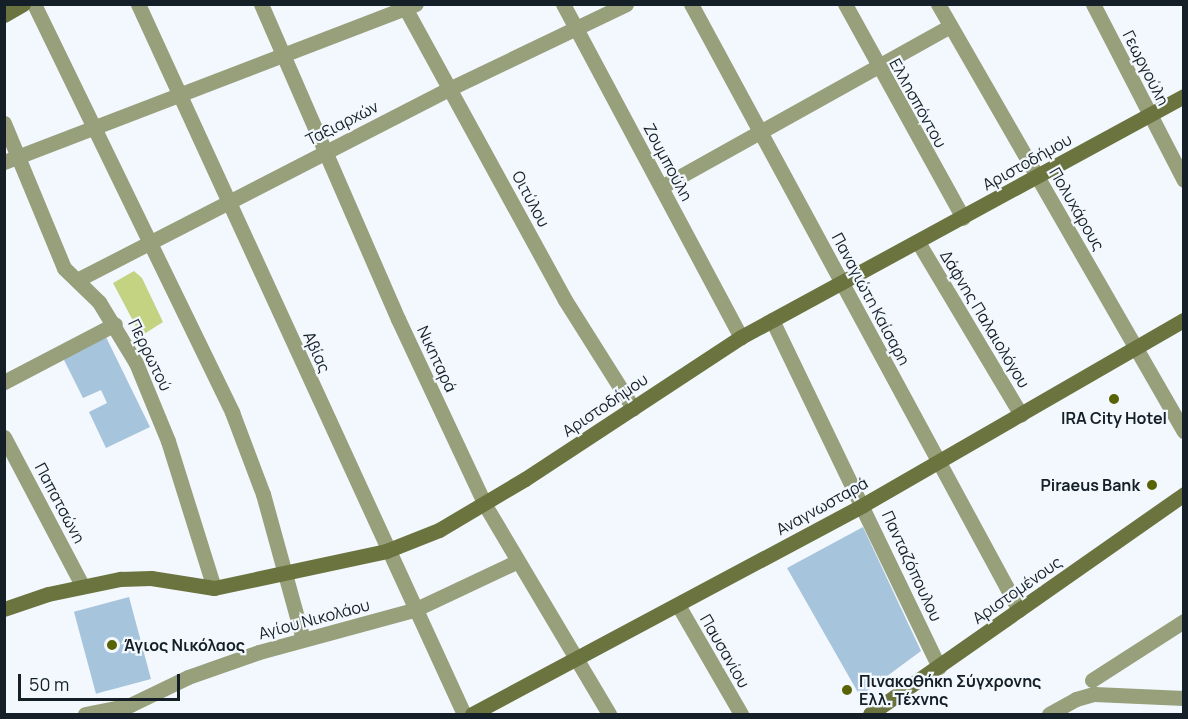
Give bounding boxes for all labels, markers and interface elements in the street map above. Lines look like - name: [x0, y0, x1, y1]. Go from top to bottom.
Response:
- street label: Γεωργούλη: [1119, 27, 1173, 109]
- street label: Ελλησπόντου: [886, 55, 950, 151]
- street label: Ταξιαρχών: [302, 97, 382, 149]
- street label: Ζουμπούλη: [640, 120, 696, 204]
- street label: Αριστοδήμου: [979, 130, 1075, 194]
- street label: Πολυχάρους: [1046, 164, 1108, 254]
- street label: Οιτύλου: [508, 168, 554, 230]
- street label: Παναγιώτη Καίσαρη: [828, 230, 914, 368]
- street label: Δάφνης Παλαιολόγου: [936, 247, 1034, 391]
- street label: Περρωτού: [124, 316, 176, 394]
- street label: Νικηταρά: [413, 323, 461, 395]
- street label: Αβίας: [299, 328, 335, 376]
- street label: Αριστοδήμου: [559, 369, 651, 441]
- marker: IRA City Hotel: [1107, 392, 1121, 406]
- place label: IRA City Hotel: [1061, 408, 1167, 428]
- street label: Παπατσώνη: [31, 460, 89, 546]
- street label: Αναγνωσταρά: [773, 473, 871, 539]
- place label: Piraeus Bank: [1040, 475, 1140, 495]
- marker: Piraeus Bank: [1145, 478, 1159, 492]
- street label: Πανταζόπουλου: [878, 508, 946, 624]
- street label: Αριστομένους: [969, 552, 1065, 628]
- street label: Αγίου Νικολάου: [256, 595, 372, 643]
- street label: Παυσανίου: [696, 611, 754, 691]
- place label: Άγιος Νικόλαος: [124, 635, 245, 655]
- marker: Άγιος Νικόλαος: [105, 638, 119, 652]
- scale bar: [21, 662, 183, 700]
- place label: Πινακοθήκη Σύγχρονης Ελλ. Τέχνης: [859, 671, 1041, 709]
- text: 50 m: [29, 672, 69, 696]
- marker: Πινακοθήκη Σύγχρονης Ελλ. Τέχνης: [840, 683, 854, 697]

